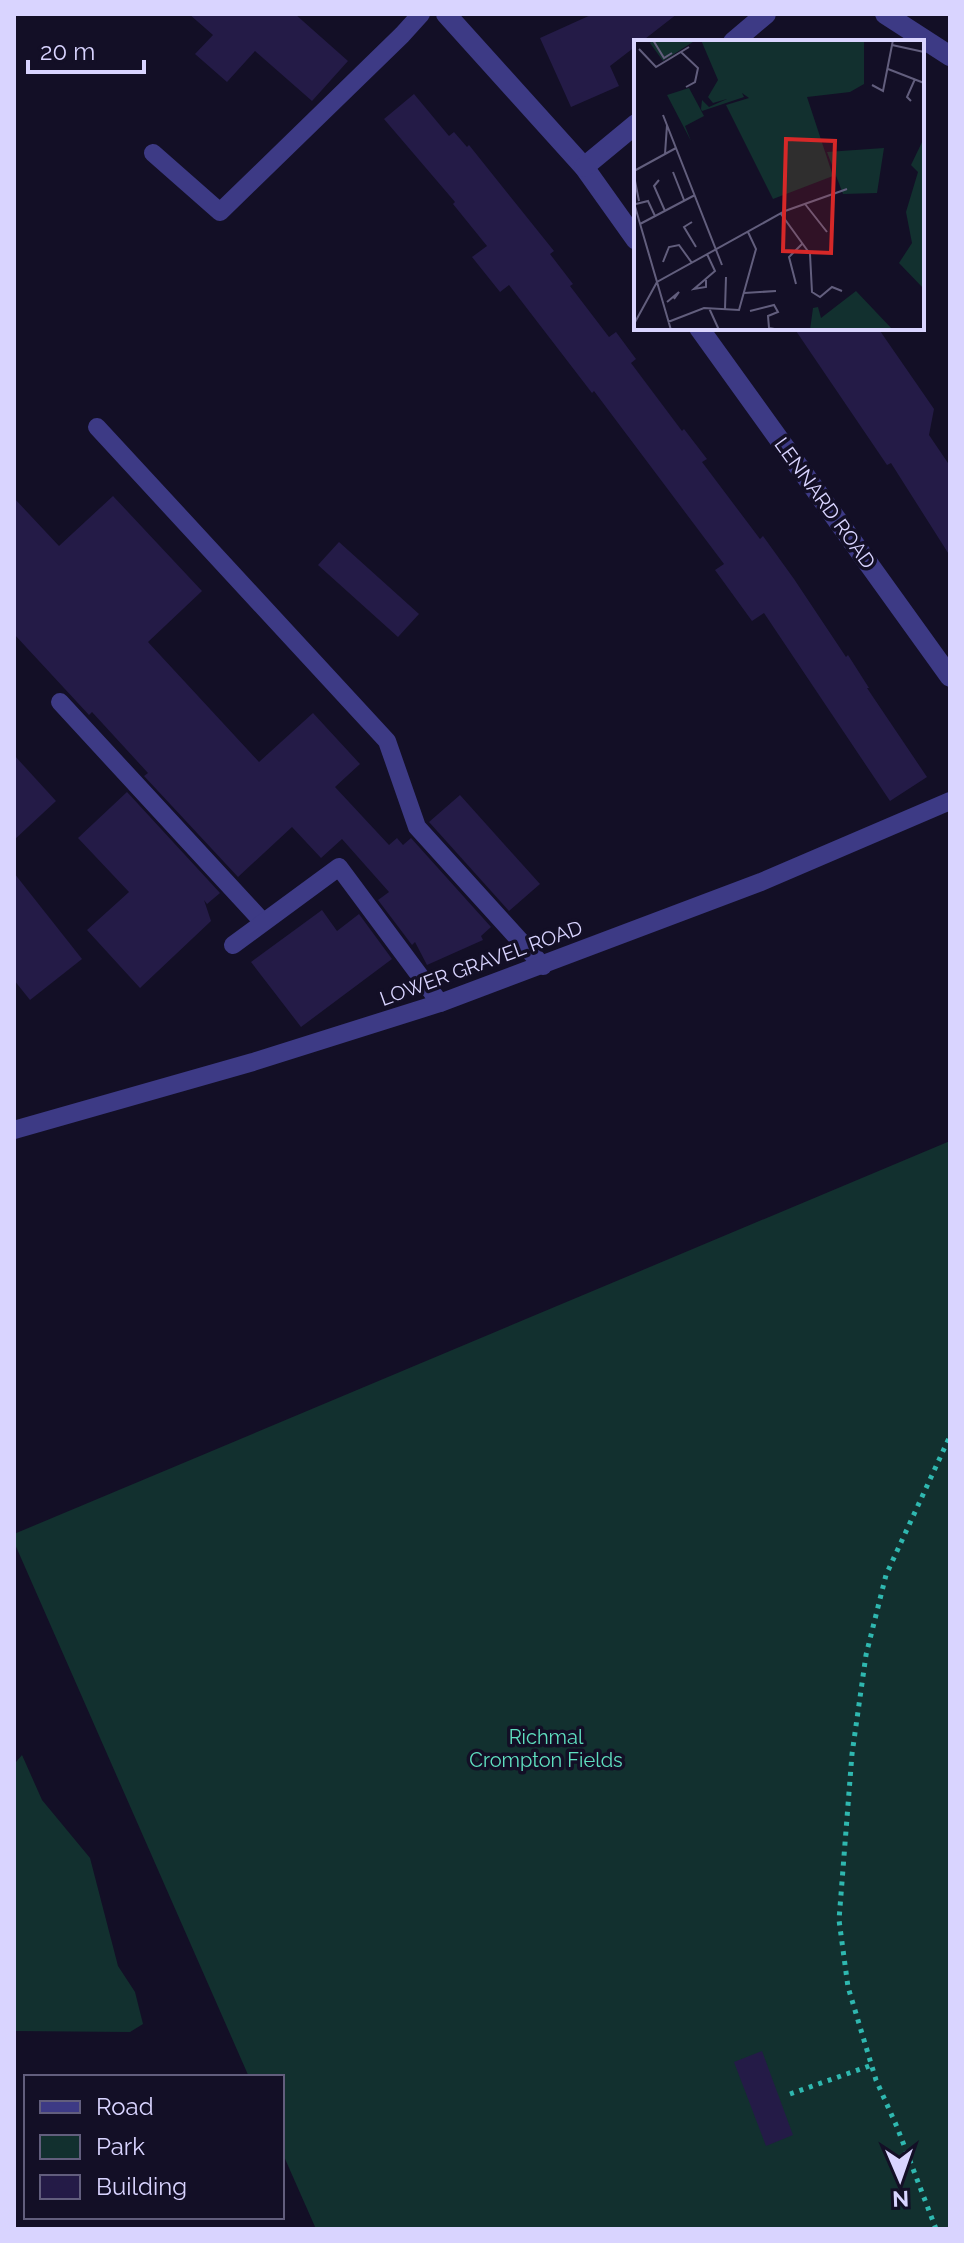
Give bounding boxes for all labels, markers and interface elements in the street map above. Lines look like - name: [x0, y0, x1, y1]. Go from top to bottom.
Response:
- scale bar: [28, 24, 144, 74]
- text: 20 m: [40, 37, 95, 66]
- inset map: [634, 40, 924, 330]
- street label: LENNARD ROAD: [769, 433, 881, 573]
- street label: LOWER GRAVEL ROAD: [376, 915, 586, 1011]
- park label: Richmal Crompton Fields: [469, 1725, 623, 1772]
- legend: [24, 2075, 284, 2219]
- text: Road: [96, 2092, 154, 2121]
- text: Park: [96, 2132, 145, 2161]
- north arrow: [860, 2139, 940, 2219]
- text: Building: [96, 2172, 187, 2201]
- text: N: [892, 2186, 910, 2212]

